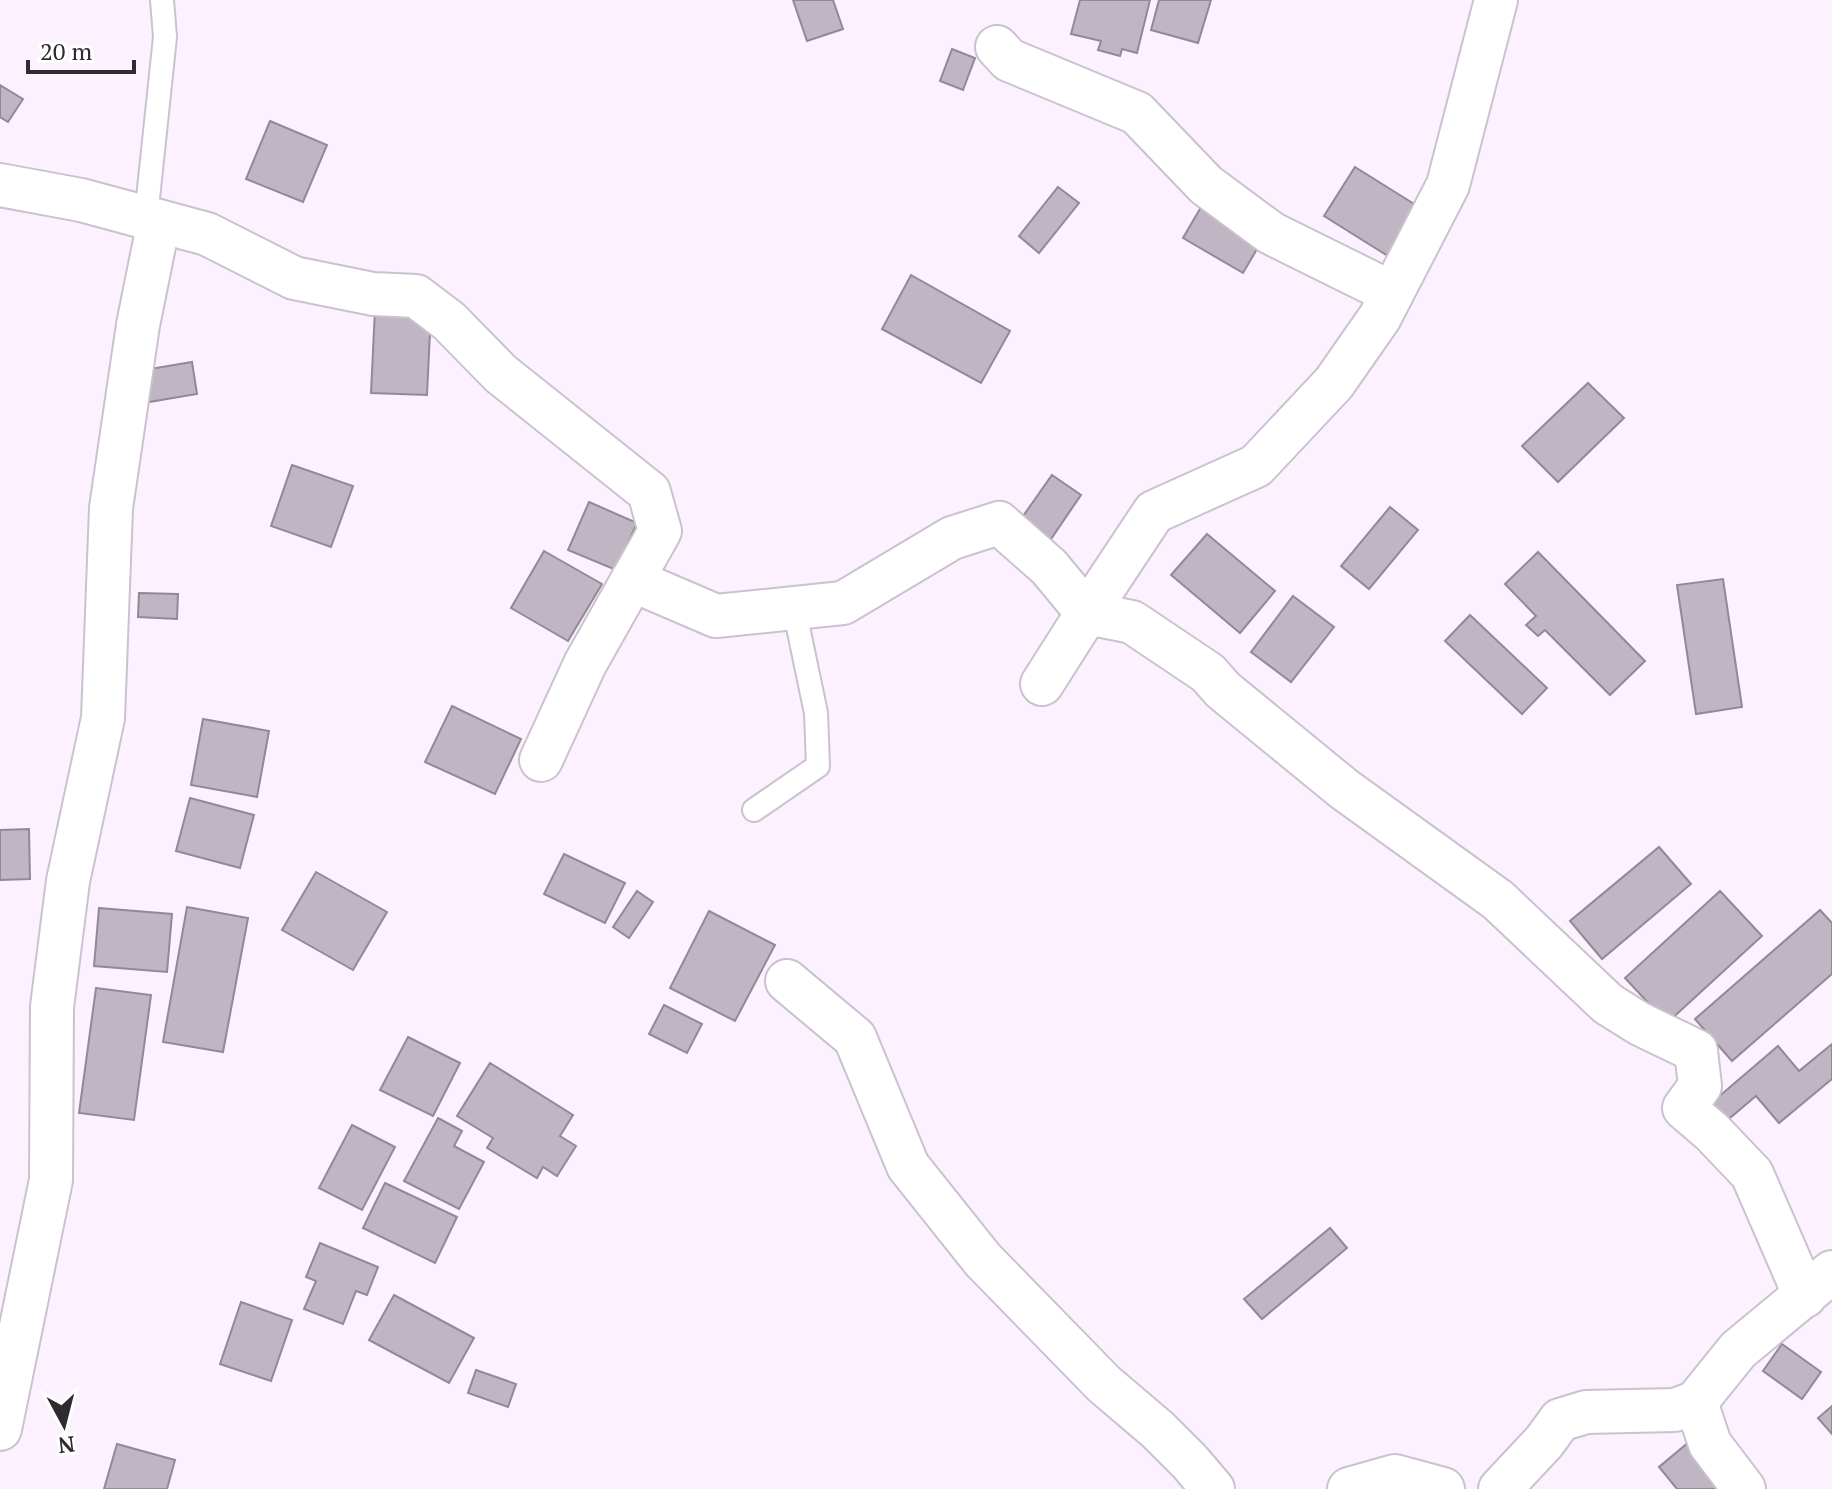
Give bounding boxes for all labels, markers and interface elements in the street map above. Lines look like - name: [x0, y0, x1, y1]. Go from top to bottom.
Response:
- scale bar: [28, 24, 134, 74]
- text: 20 m: [40, 35, 92, 67]
- north arrow: [24, 1385, 104, 1465]
- text: N: [56, 1430, 77, 1461]

